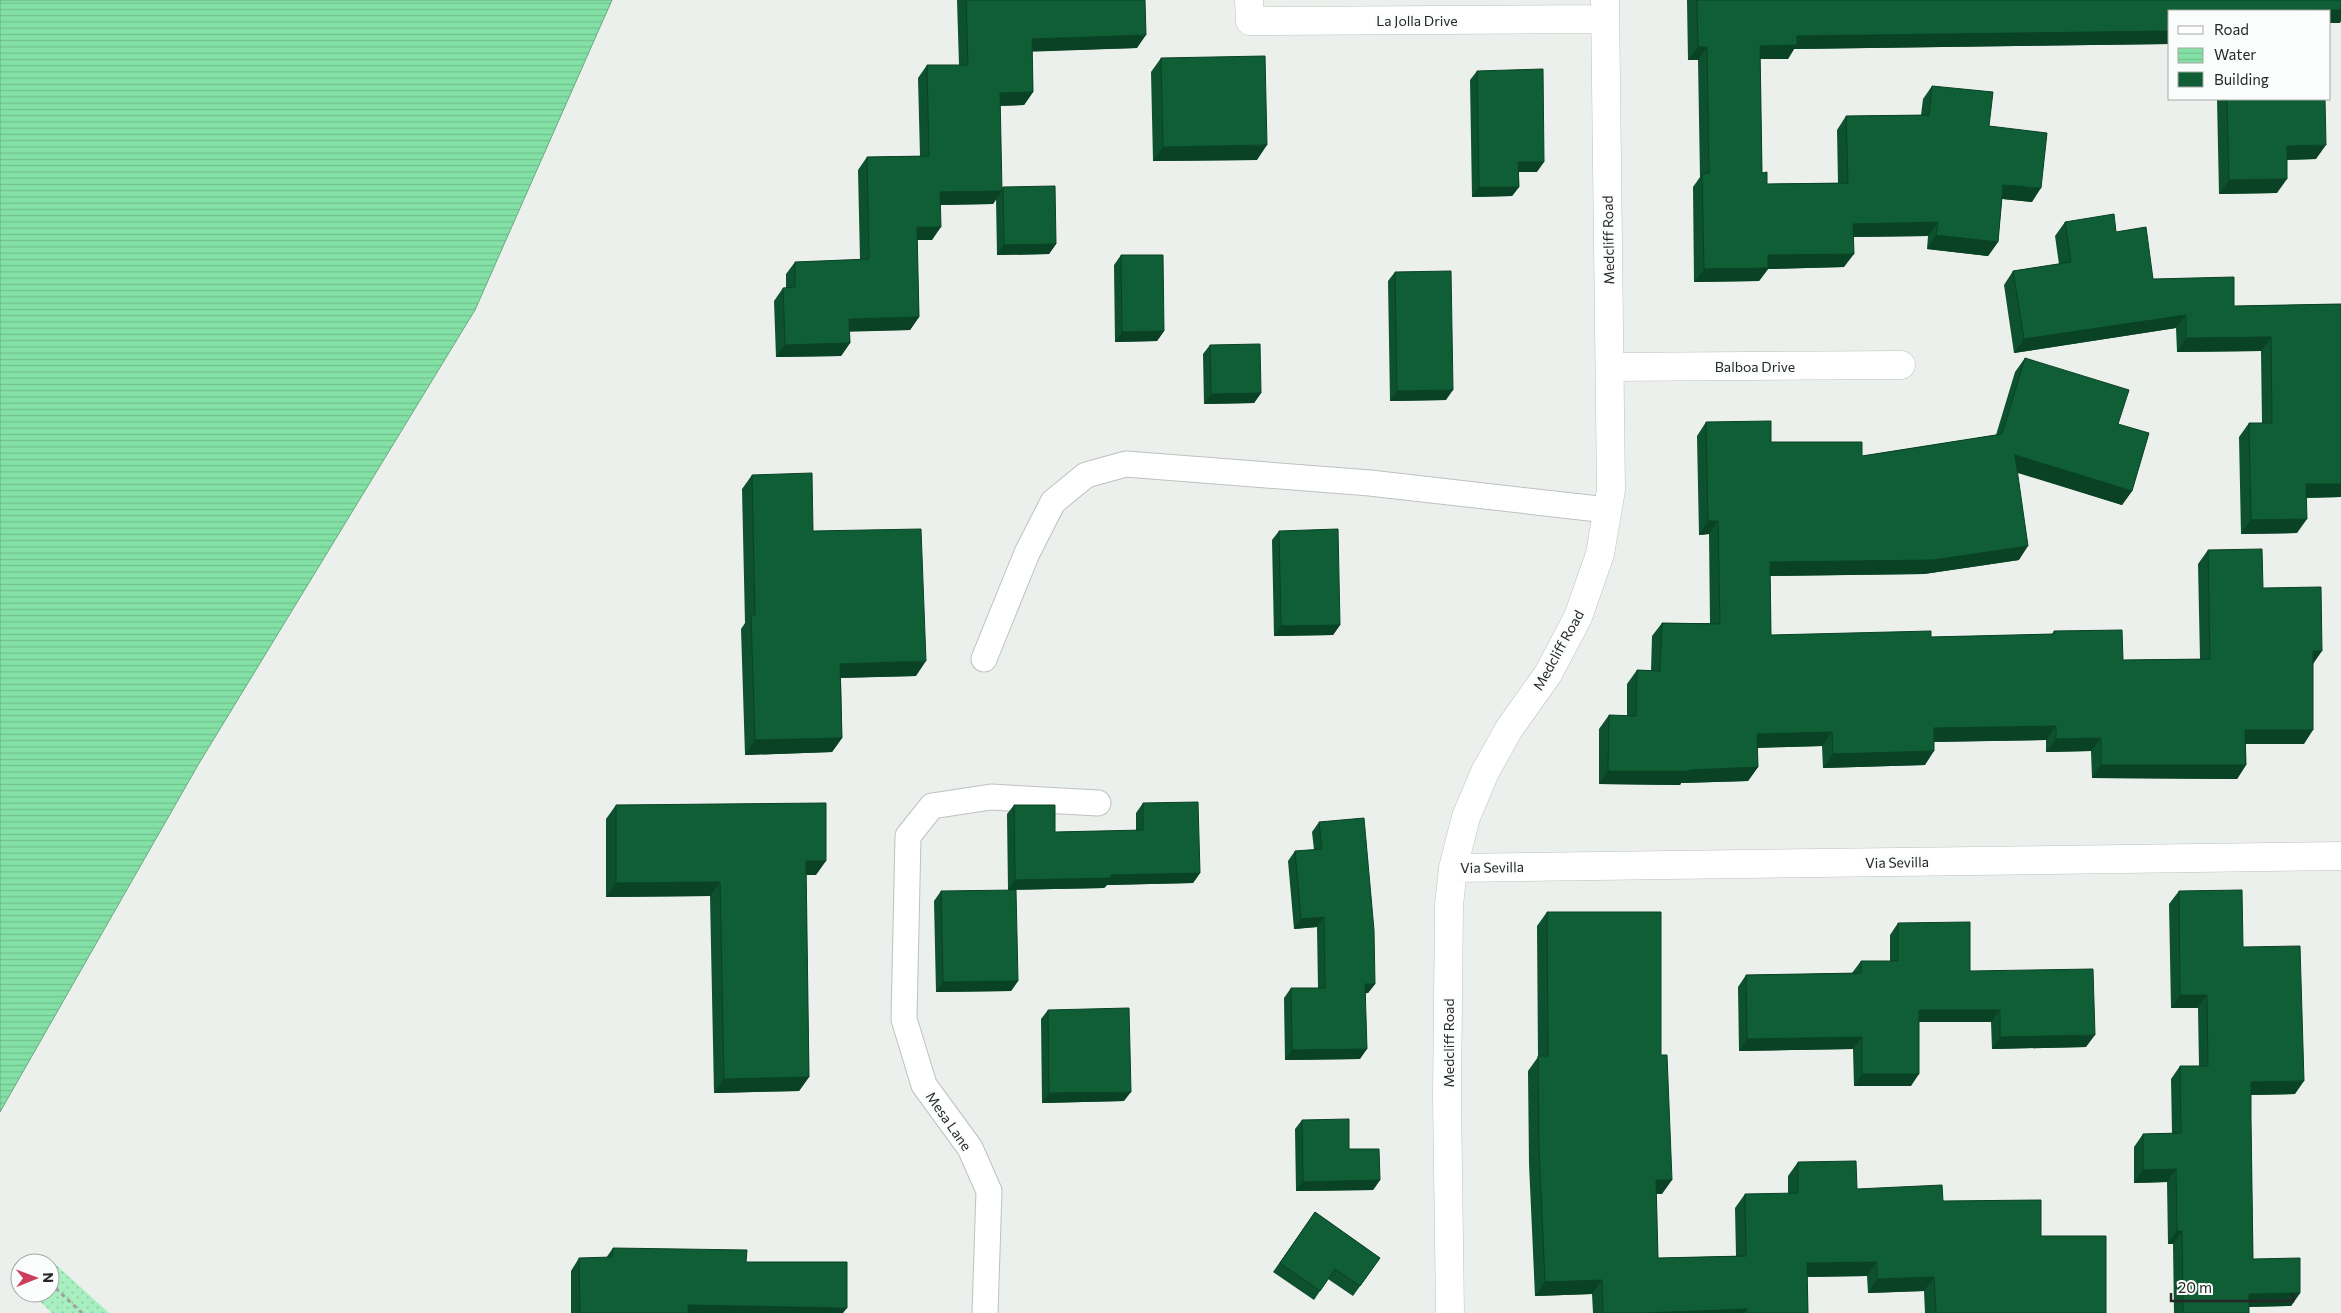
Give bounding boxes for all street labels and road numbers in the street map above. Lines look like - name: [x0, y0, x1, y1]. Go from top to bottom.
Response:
- street label: La Jolla Drive: [1376, 12, 1458, 29]
- street label: Medcliff Road: [1599, 195, 1617, 285]
- street label: Balboa Drive: [1715, 358, 1795, 375]
- street label: Medcliff Road: [1529, 607, 1587, 693]
- street label: Via Sevilla: [1865, 853, 1929, 871]
- street label: Via Sevilla: [1460, 858, 1524, 876]
- street label: Medcliff Road: [1440, 998, 1457, 1088]
- street label: Mesa Lane: [923, 1088, 975, 1154]

